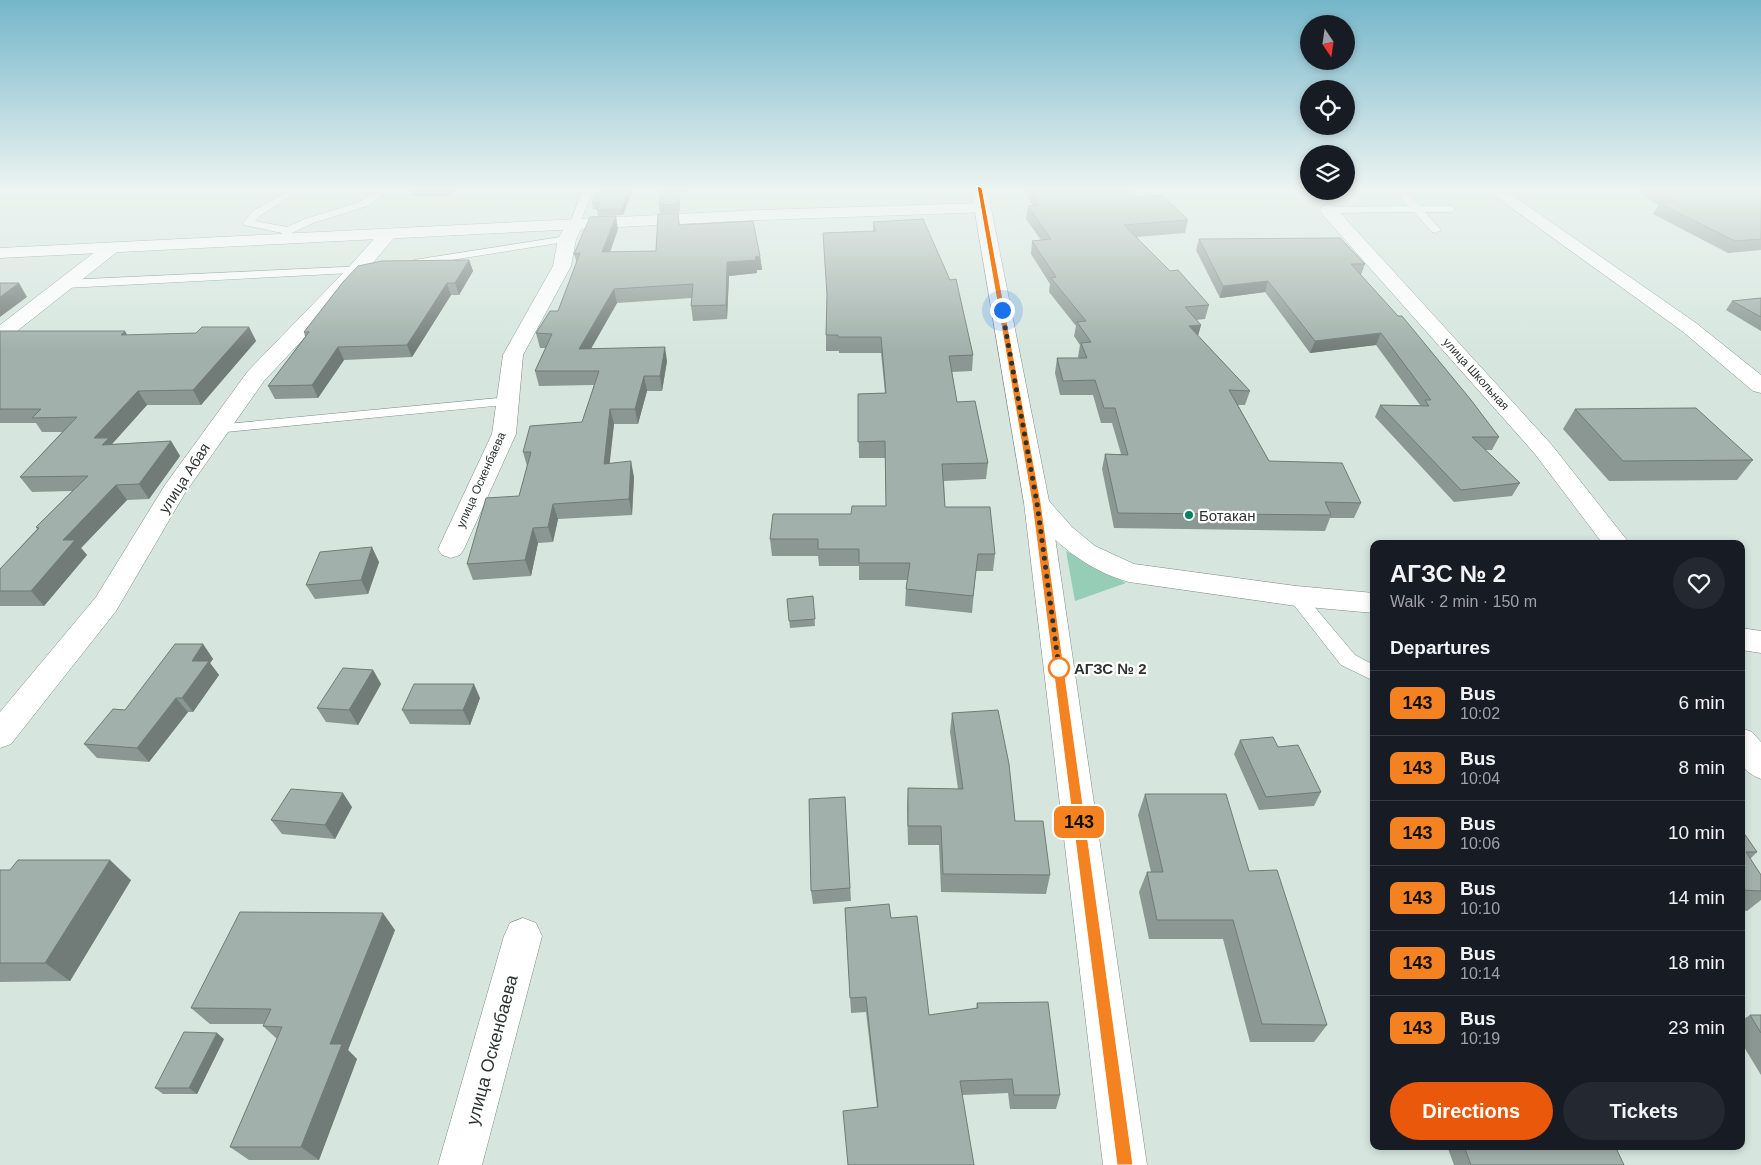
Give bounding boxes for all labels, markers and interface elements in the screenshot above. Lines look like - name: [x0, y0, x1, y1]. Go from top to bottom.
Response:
- north arrow: [1300, 15, 1355, 70]
- map controls: [1300, 15, 1355, 200]
- button: locate: [1300, 80, 1355, 135]
- button: layers: [1300, 145, 1355, 200]
- your location: [990, 298, 1015, 323]
- street label: улица Школьная: [1440, 335, 1512, 413]
- street label: улица Оскенбаева: [454, 430, 509, 530]
- street label: улица Абая: [155, 440, 213, 516]
- place label: Ботакан: [1199, 507, 1255, 524]
- marker: Ботакан: [1183, 509, 1195, 521]
- button: heart: [1673, 557, 1725, 609]
- text: АГЗС № 2: [1390, 560, 1506, 587]
- text: Walk · 2 min · 150 m: [1390, 593, 1537, 610]
- text: Departures: [1390, 637, 1490, 658]
- marker: АГЗС № 2: [1048, 657, 1070, 679]
- place label: АГЗС № 2: [1074, 660, 1147, 677]
- text: Bus: [1460, 683, 1496, 704]
- text: 6 min: [1679, 692, 1725, 713]
- text: 143: [1402, 693, 1433, 713]
- text: 10:02: [1460, 705, 1500, 722]
- text: Bus: [1460, 748, 1496, 769]
- text: 8 min: [1679, 757, 1725, 778]
- text: 143: [1402, 758, 1433, 778]
- text: 10:04: [1460, 770, 1500, 787]
- line badge: 143: [1050, 806, 1108, 838]
- text: 143: [1064, 812, 1094, 832]
- text: Bus: [1460, 813, 1496, 834]
- text: 10 min: [1668, 822, 1725, 843]
- text: 143: [1402, 823, 1433, 843]
- text: 10:06: [1460, 835, 1500, 852]
- text: Bus: [1460, 878, 1496, 899]
- text: 14 min: [1668, 887, 1725, 908]
- text: 143: [1402, 888, 1433, 908]
- text: 10:10: [1460, 900, 1500, 917]
- text: Bus: [1460, 943, 1496, 964]
- text: 18 min: [1668, 952, 1725, 973]
- text: 143: [1402, 953, 1433, 973]
- text: 10:14: [1460, 965, 1500, 982]
- street label: улица Оскенбаева: [462, 972, 522, 1127]
- text: Bus: [1460, 1008, 1496, 1029]
- text: 23 min: [1668, 1017, 1725, 1038]
- text: 143: [1402, 1018, 1433, 1038]
- text: 10:19: [1460, 1030, 1500, 1047]
- button: Directions: [1390, 1082, 1553, 1140]
- button: Tickets: [1563, 1082, 1725, 1140]

